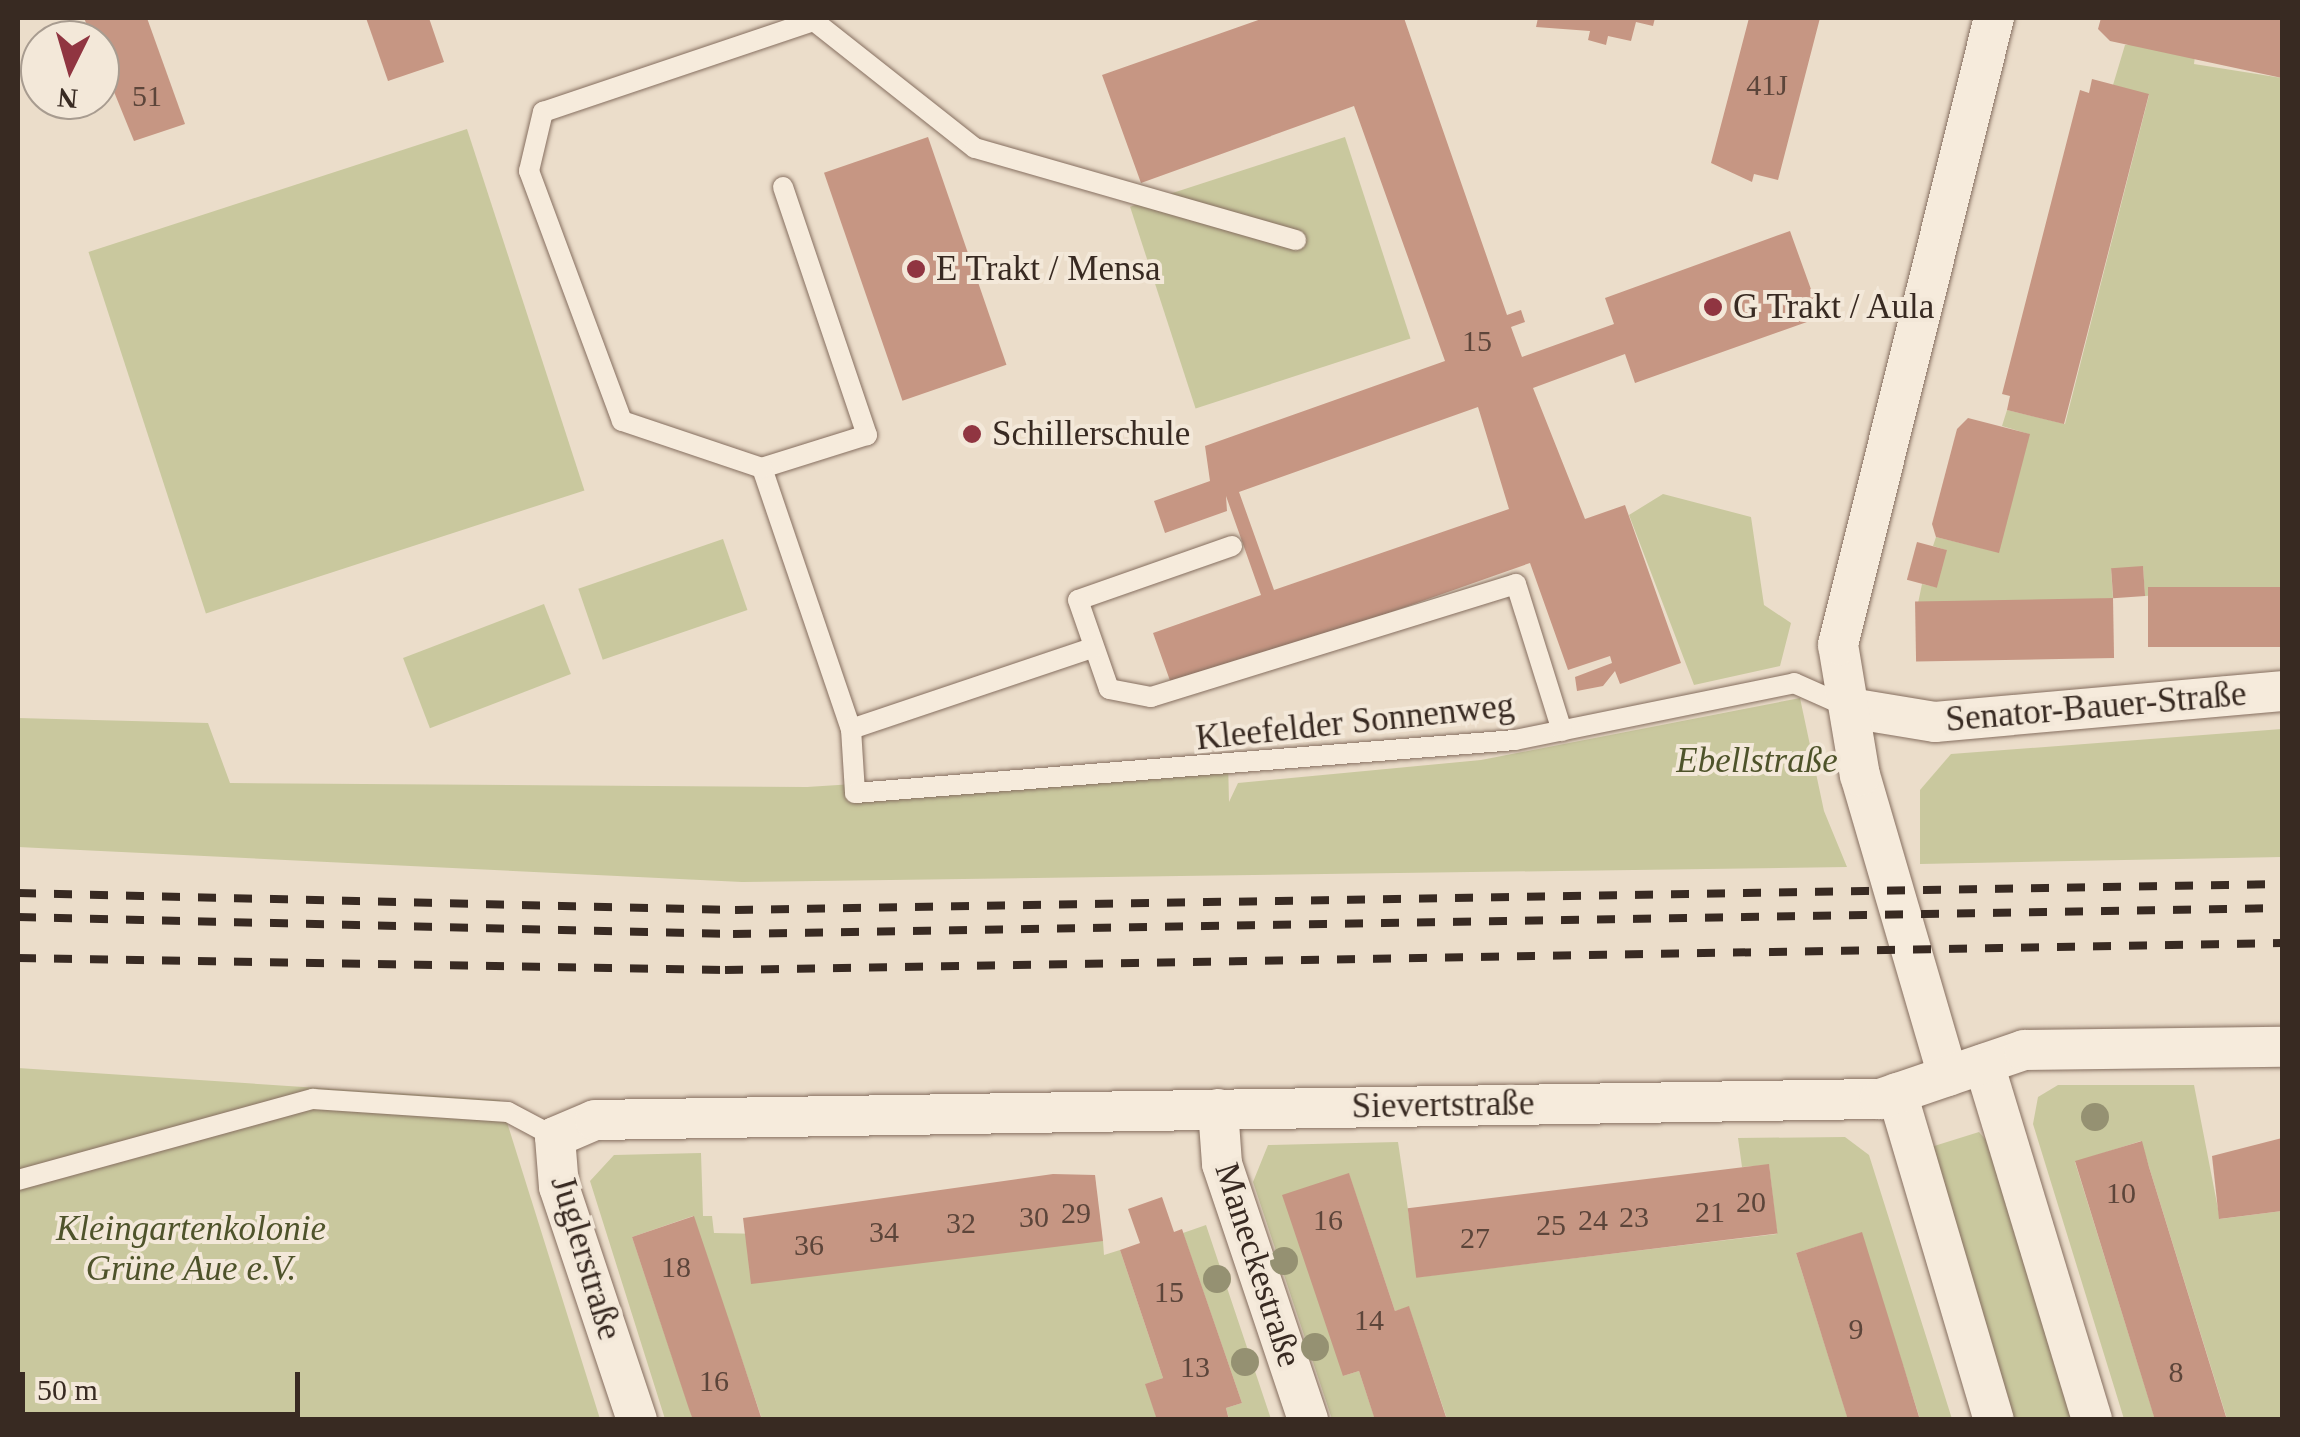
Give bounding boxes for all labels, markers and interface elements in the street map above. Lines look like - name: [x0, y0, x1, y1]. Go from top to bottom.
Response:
- north arrow: [20, 20, 120, 120]
- house number: 41J: [1746, 67, 1788, 103]
- house number: 51: [132, 78, 162, 114]
- text: N: [56, 82, 79, 115]
- place label: E Trakt / Mensa: [936, 248, 1161, 290]
- marker: E Trakt / Mensa: [905, 258, 927, 280]
- place label: G Trakt / Aula: [1733, 286, 1937, 328]
- marker: G Trakt / Aula: [1702, 296, 1724, 318]
- house number: 15: [1462, 323, 1492, 359]
- place label: Schillerschule: [992, 413, 1190, 455]
- marker: Schillerschule: [961, 423, 983, 445]
- street label: Senator-Bauer-Straße: [1944, 673, 2248, 741]
- street label: Kleefelder Sonnenweg: [1194, 684, 1516, 760]
- park label: Ebellstraße: [1676, 740, 1838, 782]
- street label: Sievertstraße: [1351, 1082, 1535, 1128]
- street label: Maneckestraße: [1205, 1158, 1311, 1372]
- street label: Juglerstraße: [541, 1171, 631, 1345]
- house number: 10: [2106, 1175, 2136, 1211]
- house number: 20: [1736, 1184, 1766, 1220]
- house number: 21: [1695, 1194, 1725, 1230]
- house number: 29: [1061, 1195, 1091, 1231]
- house number: 30: [1019, 1199, 1049, 1235]
- house number: 23: [1619, 1199, 1649, 1235]
- house number: 16: [1313, 1202, 1343, 1238]
- house number: 24: [1578, 1202, 1608, 1238]
- house number: 32: [946, 1205, 976, 1241]
- house number: 25: [1536, 1207, 1566, 1243]
- park label: Kleingartenkolonie Grüne Aue e.V.: [56, 1208, 326, 1290]
- house number: 34: [869, 1214, 899, 1250]
- house number: 27: [1460, 1220, 1490, 1256]
- house number: 36: [794, 1227, 824, 1263]
- house number: 18: [661, 1249, 691, 1285]
- house number: 15: [1154, 1274, 1184, 1310]
- house number: 14: [1354, 1302, 1384, 1338]
- house number: 9: [1848, 1311, 1864, 1347]
- house number: 13: [1180, 1349, 1210, 1385]
- scale bar: [25, 1352, 305, 1414]
- house number: 8: [2168, 1354, 2184, 1390]
- house number: 16: [699, 1363, 729, 1399]
- text: 50 m: [37, 1373, 98, 1406]

